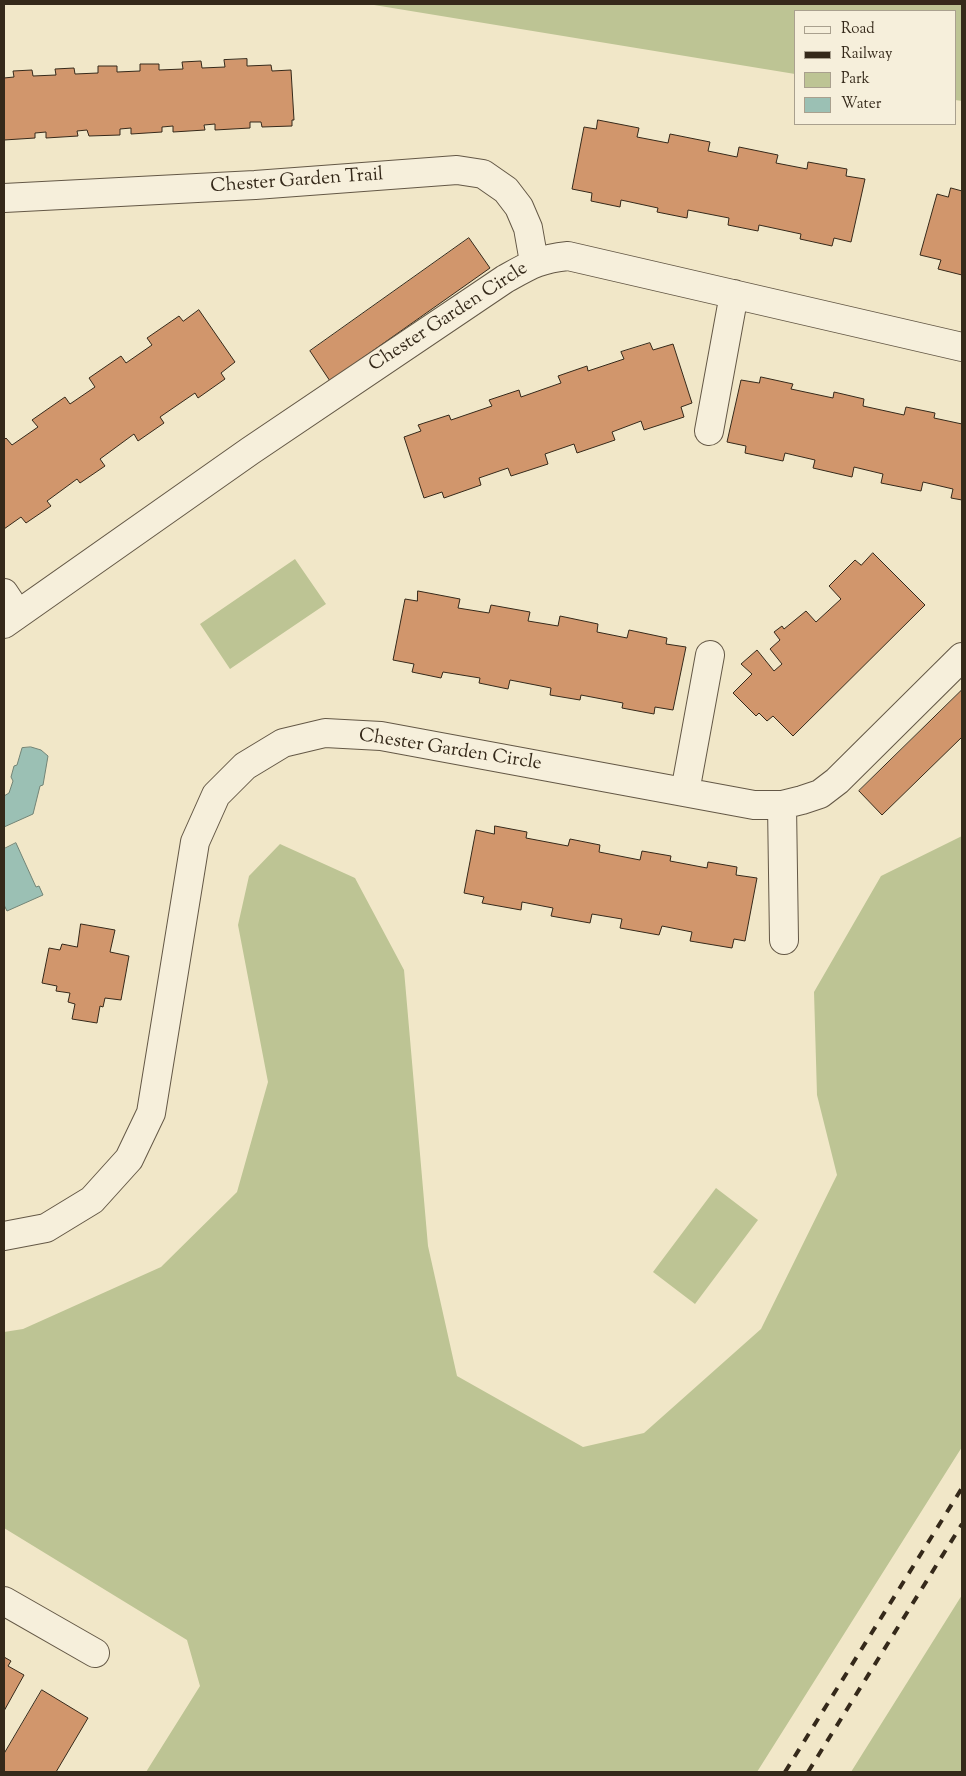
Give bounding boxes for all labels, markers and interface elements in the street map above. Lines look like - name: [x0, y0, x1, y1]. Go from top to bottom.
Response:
- legend: [794, 10, 956, 125]
- text: Road: [841, 19, 875, 40]
- text: Railway: [841, 44, 892, 65]
- text: Park: [841, 69, 870, 90]
- text: Water: [841, 94, 881, 115]
- street label: Chester Garden Trail: [210, 165, 384, 199]
- street label: Chester Garden Circle: [365, 258, 533, 378]
- street label: Chester Garden Circle: [357, 725, 543, 777]

